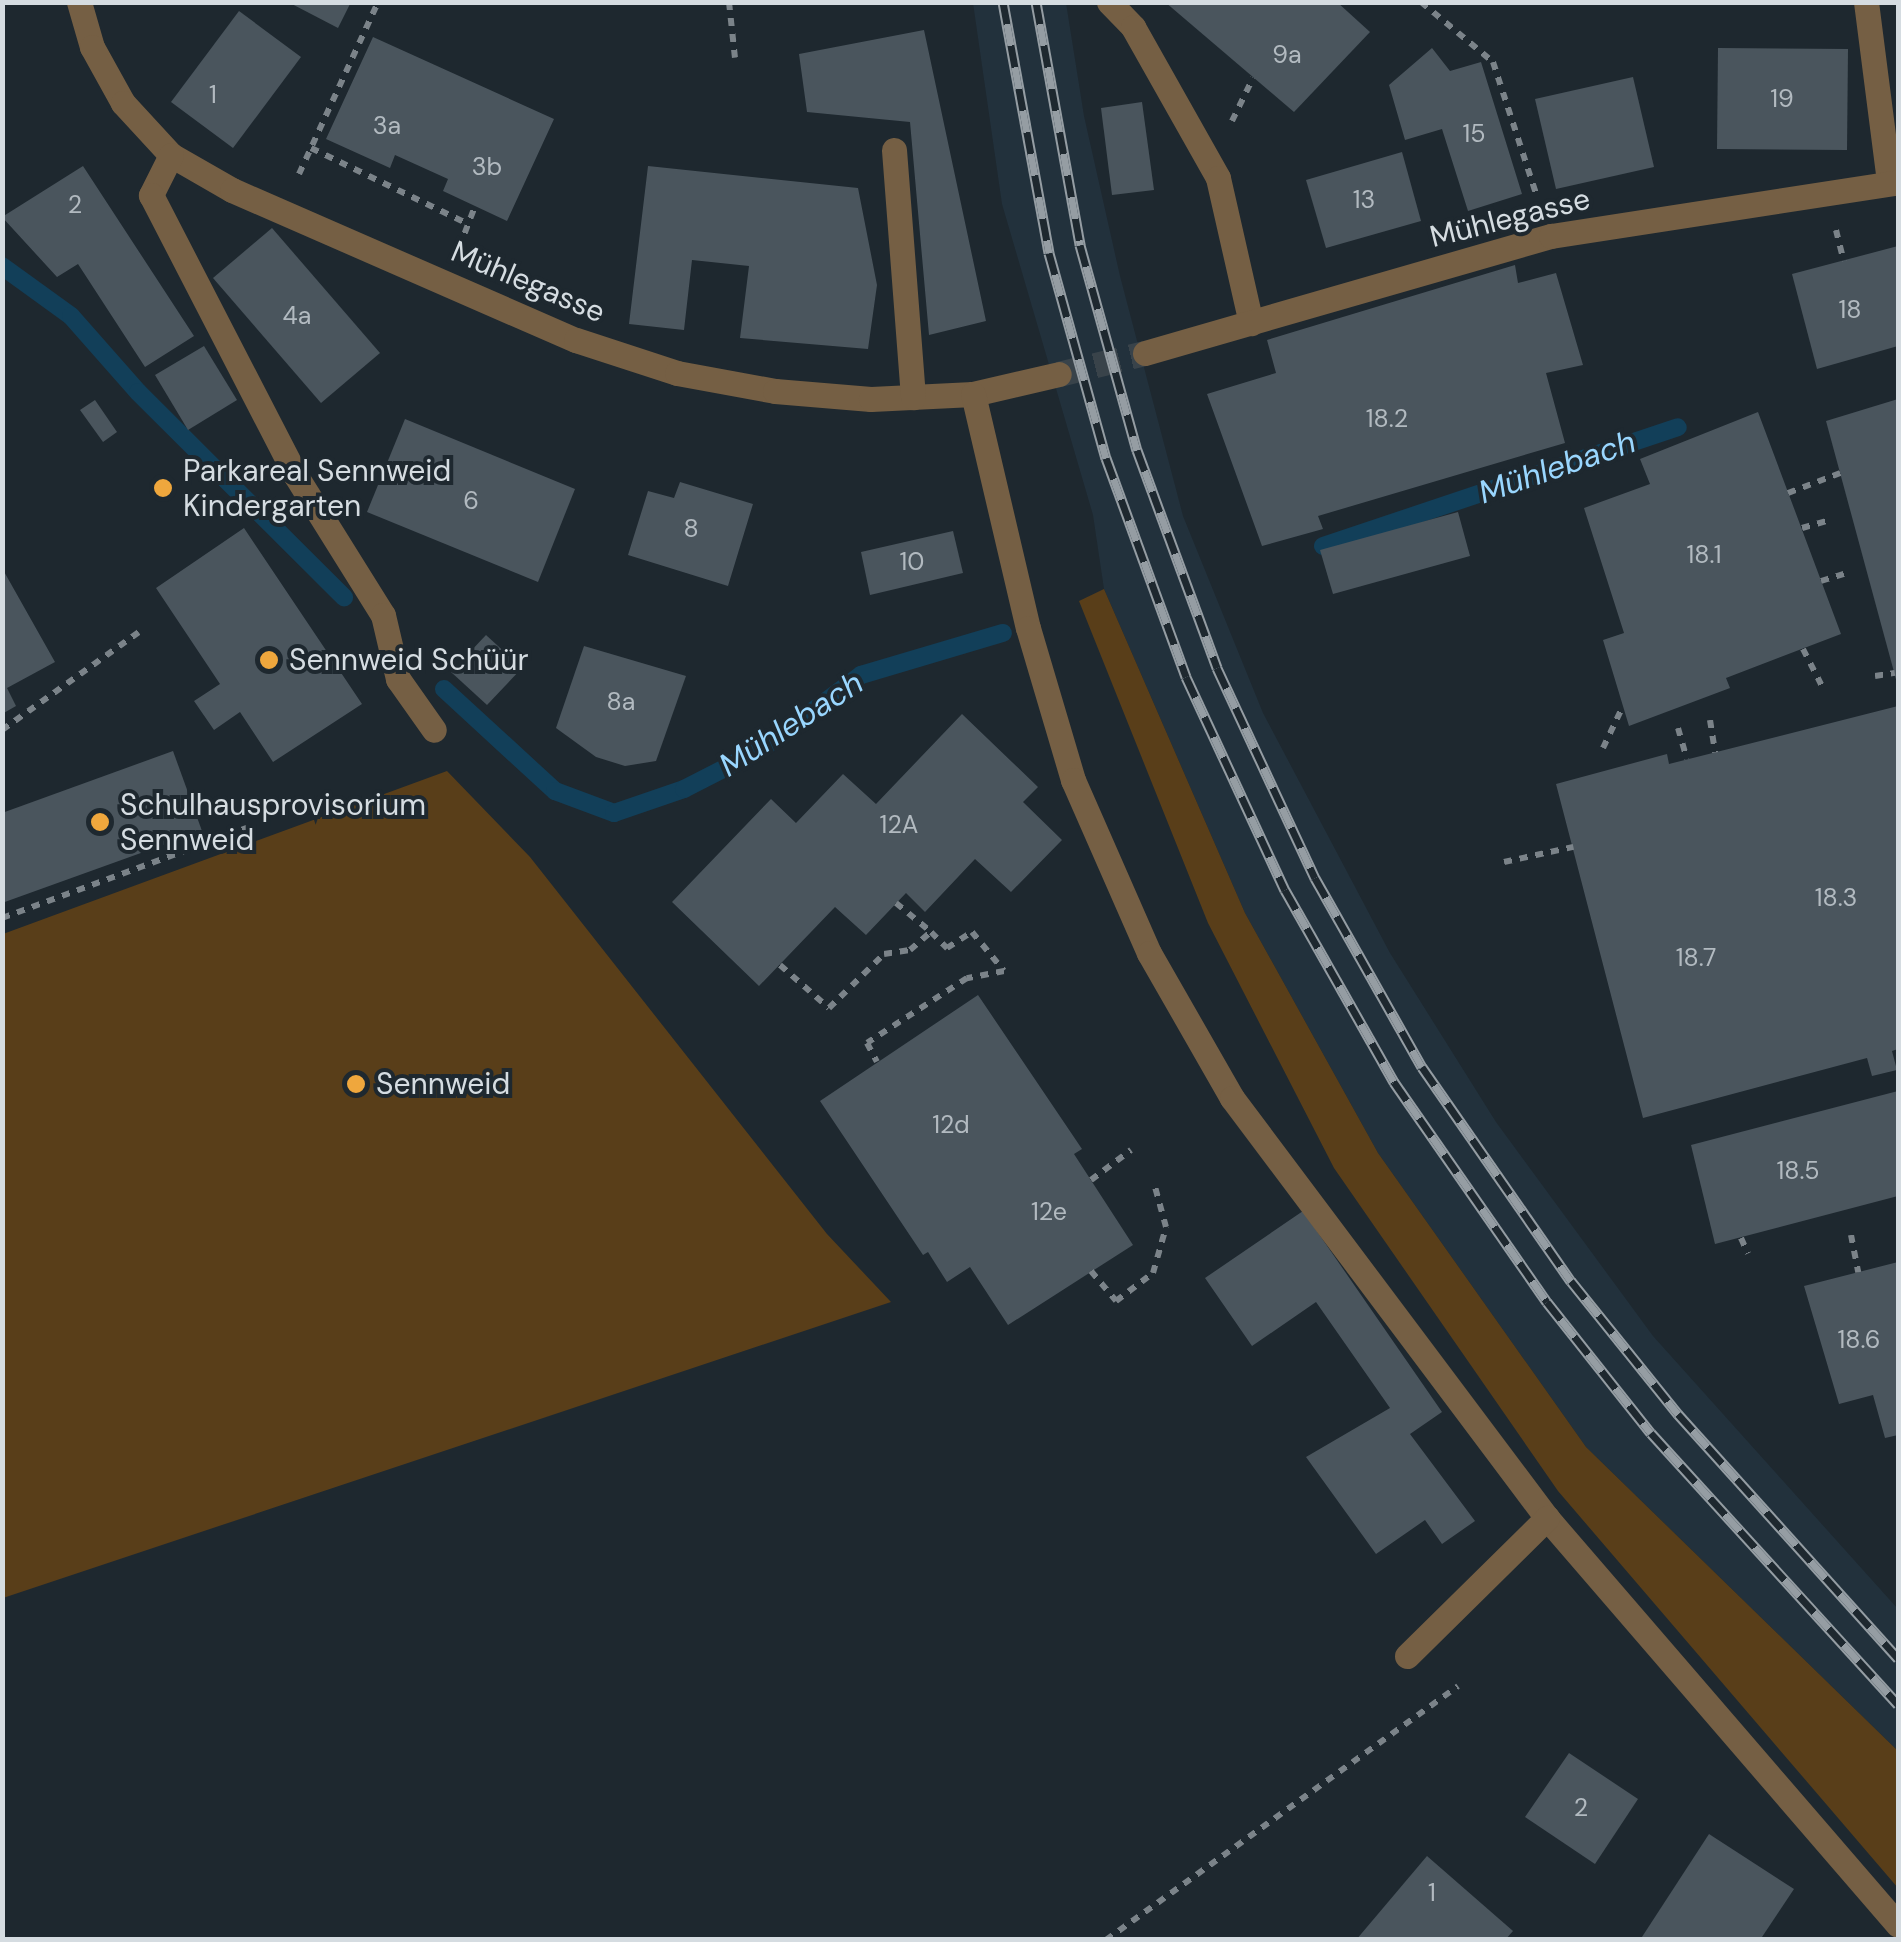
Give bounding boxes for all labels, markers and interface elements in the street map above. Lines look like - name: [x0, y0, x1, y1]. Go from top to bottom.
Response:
- house number: 9a: [1272, 40, 1302, 70]
- house number: 1: [209, 80, 217, 110]
- house number: 19: [1770, 84, 1794, 114]
- house number: 3a: [373, 111, 401, 141]
- house number: 15: [1462, 119, 1486, 149]
- house number: 3b: [472, 152, 502, 182]
- street label: Mühlegasse: [1426, 181, 1594, 255]
- house number: 13: [1353, 185, 1375, 215]
- house number: 2: [68, 190, 82, 220]
- street label: Mühlegasse: [446, 233, 610, 331]
- house number: 18: [1839, 295, 1861, 325]
- house number: 4a: [283, 301, 311, 331]
- house number: 18.2: [1366, 404, 1408, 434]
- water label: Mühlebach: [1473, 422, 1641, 512]
- place label: Parkareal Sennweid Kindergarten: [183, 453, 451, 524]
- marker: Parkareal Sennweid Kindergarten: [152, 477, 174, 499]
- house number: 6: [463, 486, 479, 516]
- house number: 8: [683, 514, 699, 544]
- house number: 18.1: [1686, 540, 1722, 570]
- house number: 10: [900, 547, 924, 577]
- place label: Sennweid Schüür: [289, 642, 529, 678]
- marker: Sennweid Schüür: [258, 649, 280, 671]
- water label: Mühlebach: [712, 663, 870, 785]
- house number: 8a: [607, 687, 635, 717]
- place label: Schulhausprovisorium Sennweid: [120, 787, 426, 858]
- house number: 12A: [880, 810, 918, 840]
- marker: Schulhausprovisorium Sennweid: [89, 811, 111, 833]
- house number: 18.3: [1815, 883, 1857, 913]
- house number: 18.7: [1676, 943, 1716, 973]
- place label: Sennweid: [376, 1066, 510, 1102]
- marker: Sennweid: [345, 1073, 367, 1095]
- house number: 12d: [932, 1110, 970, 1140]
- house number: 18.5: [1776, 1156, 1820, 1186]
- house number: 12e: [1031, 1197, 1067, 1227]
- house number: 18.6: [1838, 1325, 1880, 1355]
- house number: 2: [1574, 1793, 1588, 1823]
- house number: 1: [1428, 1878, 1436, 1908]

